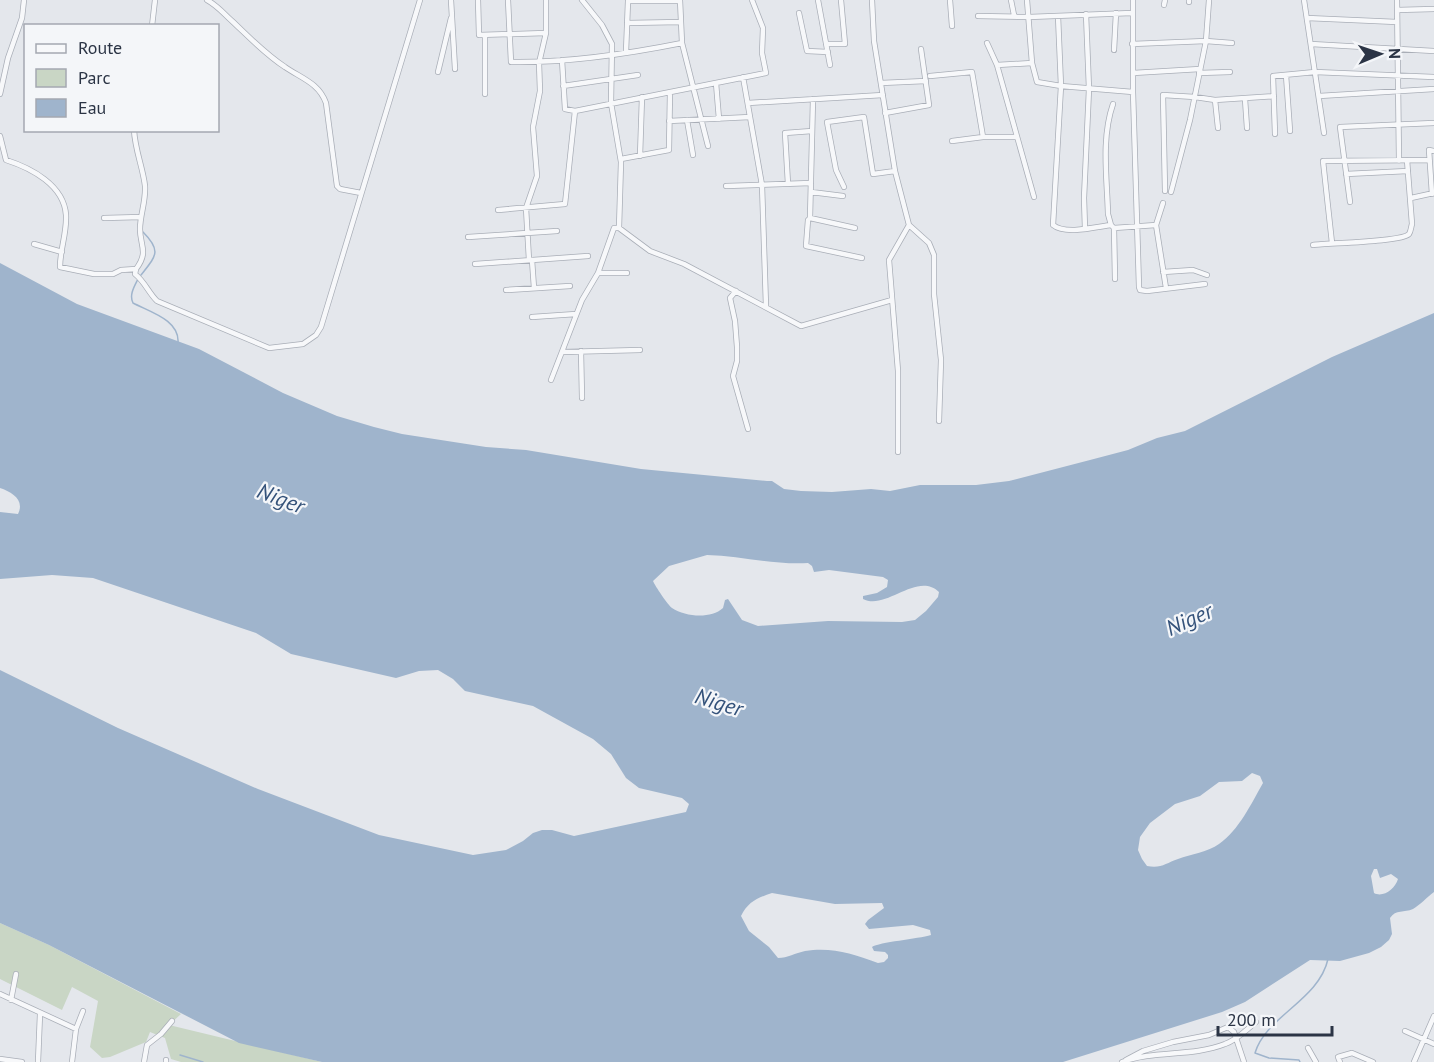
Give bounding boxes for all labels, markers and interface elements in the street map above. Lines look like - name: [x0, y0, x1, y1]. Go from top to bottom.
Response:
- legend: [24, 24, 219, 132]
- north arrow: [1350, 24, 1410, 84]
- text: Route: [78, 36, 122, 59]
- text: N: [1385, 48, 1405, 59]
- text: Parc: [78, 66, 111, 89]
- text: Eau: [78, 96, 106, 119]
- water label: Niger: [253, 476, 310, 520]
- water label: Niger: [1161, 596, 1218, 642]
- water label: Niger: [692, 682, 748, 723]
- scale bar: [1218, 999, 1332, 1037]
- text: 200 m: [1227, 1008, 1276, 1031]

